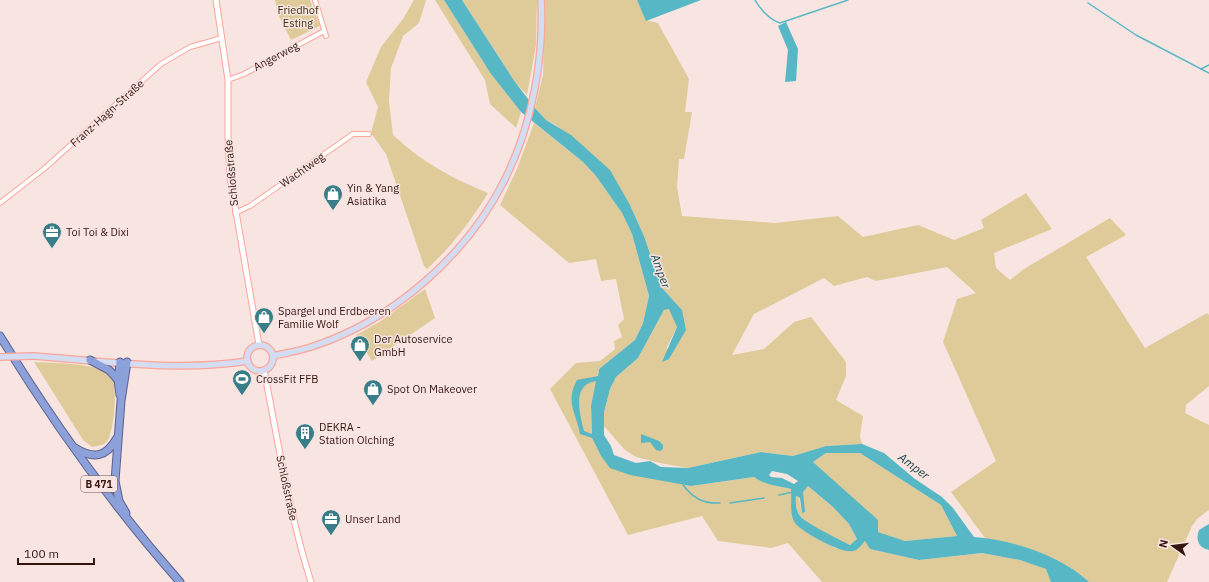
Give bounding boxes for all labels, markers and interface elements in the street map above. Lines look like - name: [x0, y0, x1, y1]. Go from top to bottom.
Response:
- park label: Friedhof Esting: [277, 3, 319, 30]
- street label: Angerweg: [251, 38, 301, 74]
- street label: Franz-Hagn-Straße: [67, 76, 147, 150]
- street label: Schloßstraße: [221, 139, 241, 207]
- street label: Wachtweg: [277, 149, 327, 190]
- place label: Yin & Yang Asiatika: [347, 181, 399, 208]
- shop icon: Yin & Yang Asiatika: [322, 183, 344, 211]
- office icon: Toi Toi & Dixi: [41, 221, 63, 249]
- place label: Toi Toi & Dixi: [66, 225, 129, 239]
- water label: Amper: [648, 251, 674, 291]
- place label: Spargel und Erdbeeren Familie Wolf: [278, 304, 391, 331]
- shop icon: Spargel und Erdbeeren Familie Wolf: [253, 306, 275, 334]
- place label: Der Autoservice GmbH: [374, 332, 453, 359]
- shop icon: Der Autoservice GmbH: [349, 334, 371, 362]
- sports icon: CrossFit FFB: [231, 368, 253, 396]
- place label: CrossFit FFB: [256, 372, 318, 386]
- shop icon: Spot On Makeover: [362, 378, 384, 406]
- place label: Spot On Makeover: [387, 382, 477, 396]
- place label: DEKRA - Station Olching: [319, 420, 394, 447]
- building icon: DEKRA - Station Olching: [294, 422, 316, 450]
- water label: Amper: [895, 449, 933, 483]
- street label: Schloßstraße: [273, 454, 301, 522]
- road number: B 471: [81, 476, 117, 492]
- office icon: Unser Land: [320, 508, 342, 536]
- place label: Unser Land: [345, 512, 401, 526]
- north arrow: [1153, 526, 1193, 566]
- text: N: [1156, 538, 1171, 549]
- scale bar: [18, 540, 94, 566]
- text: 100 m: [24, 546, 59, 561]

